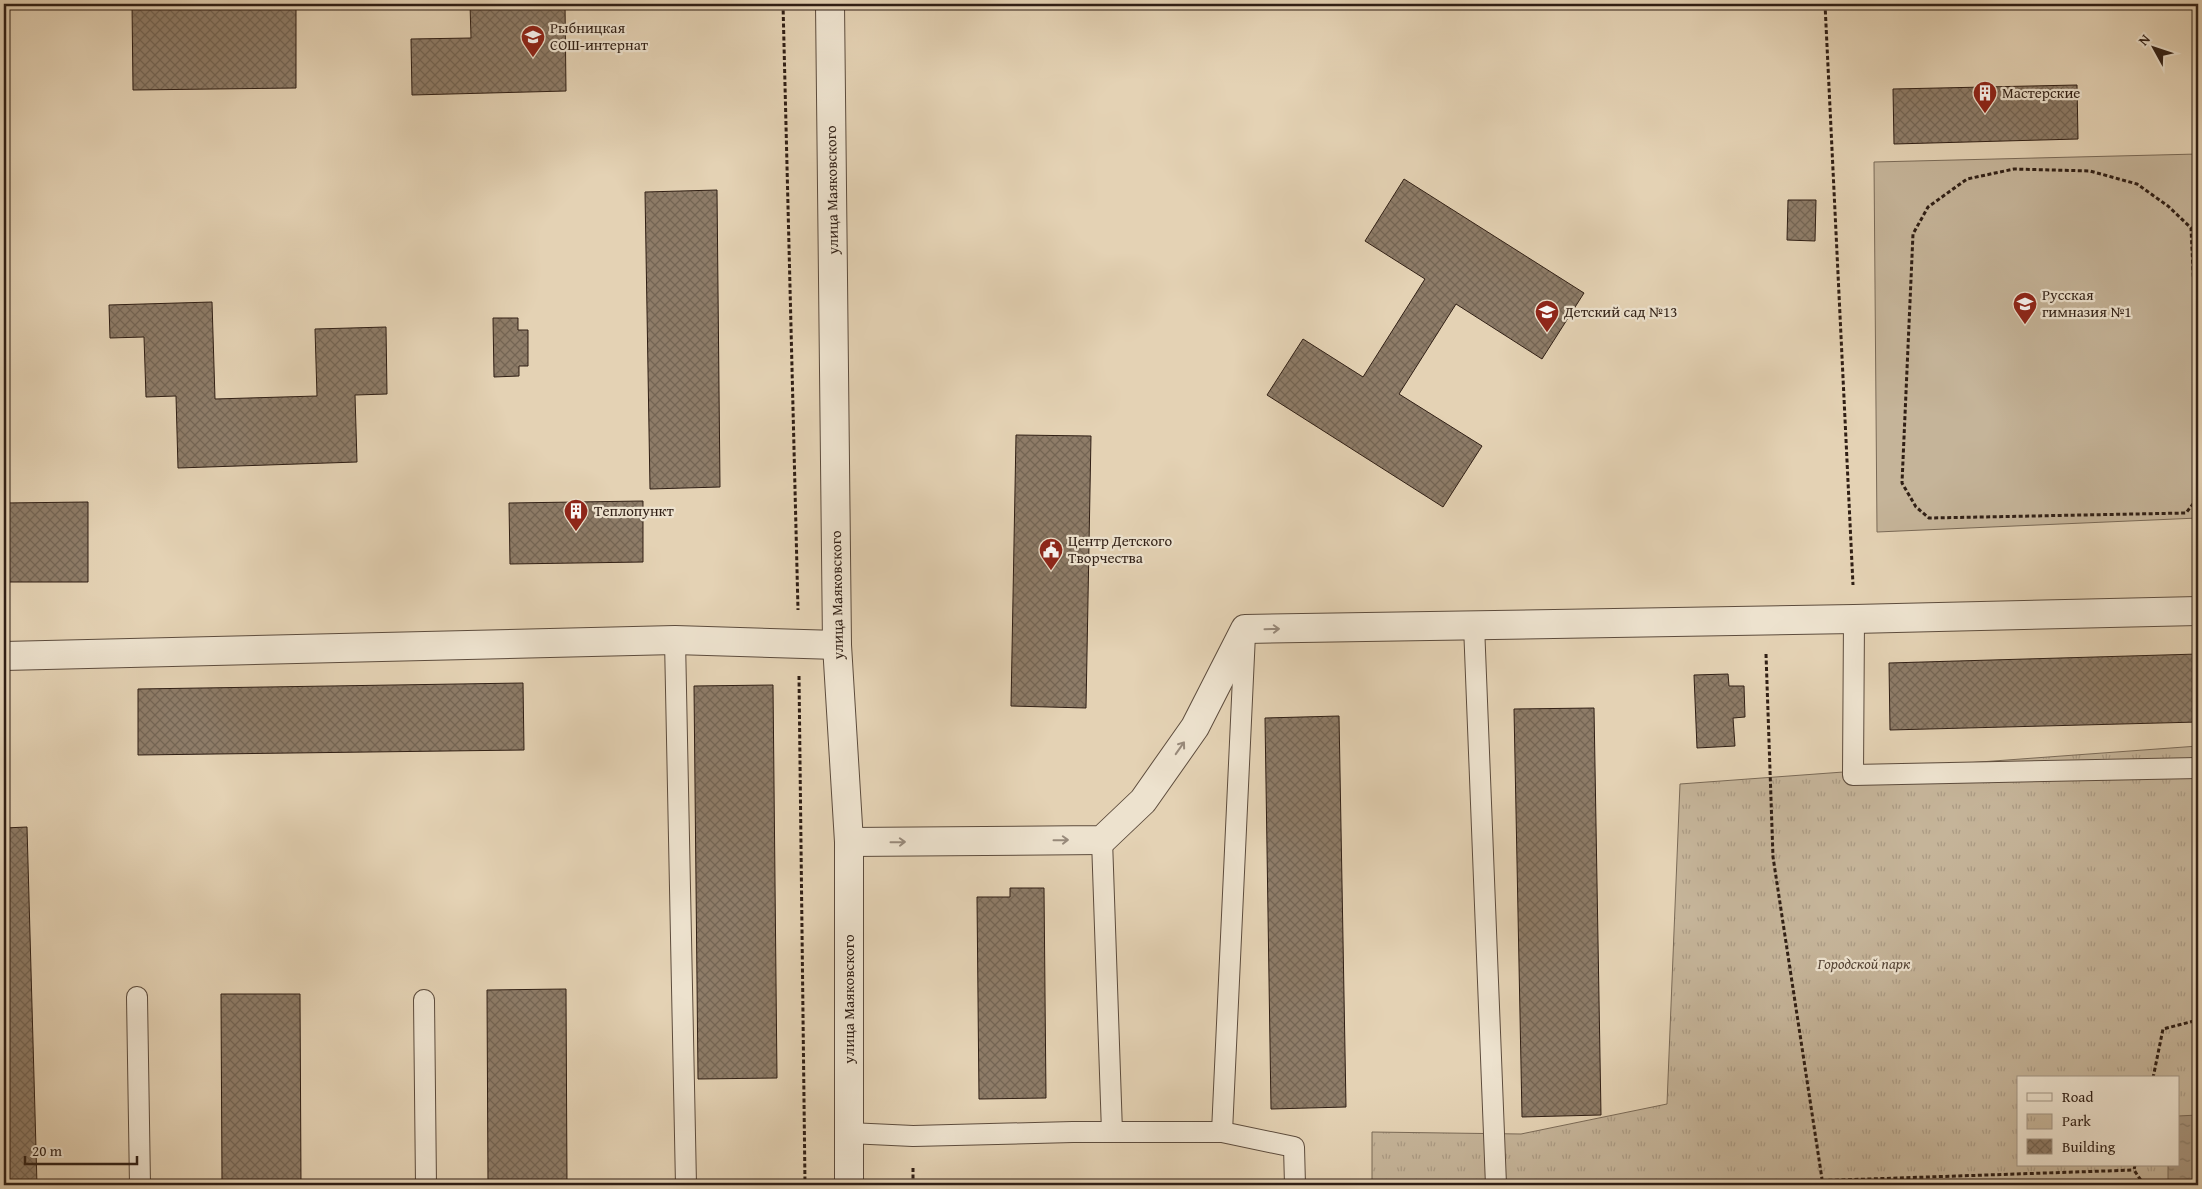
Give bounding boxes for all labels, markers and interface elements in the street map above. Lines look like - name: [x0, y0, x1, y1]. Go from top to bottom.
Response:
- place label: Рыбницкая СОШ-интернат: [550, 17, 649, 55]
- north arrow: [2130, 22, 2180, 72]
- school or university icon: Рыбницкая СОШ-интернат: [520, 24, 546, 58]
- text: N: [2133, 29, 2155, 50]
- building icon: Мастерские: [1972, 80, 1998, 114]
- place label: Мастерские: [2002, 82, 2080, 103]
- street label: улица Маяковского: [820, 125, 843, 256]
- place label: Русская гимназия №1: [2042, 284, 2132, 322]
- school or university icon: Русская гимназия №1: [2012, 291, 2038, 325]
- school or university icon: Детский сад №13: [1534, 299, 1560, 333]
- place label: Детский сад №13: [1563, 301, 1677, 322]
- building icon: Теплопункт: [563, 498, 589, 532]
- place label: Теплопункт: [594, 500, 674, 521]
- street label: улица Маяковского: [825, 530, 848, 661]
- place label: Центр Детского Творчества: [1068, 530, 1172, 568]
- public building icon: Центр Детского Творчества: [1038, 537, 1064, 571]
- one-way arrow: [1264, 624, 1280, 634]
- one-way arrow: [1175, 741, 1185, 755]
- one-way arrow: [1052, 836, 1068, 845]
- one-way arrow: [890, 837, 906, 847]
- street label: улица Маяковского: [838, 934, 859, 1065]
- park label: Городской парк: [1816, 953, 1911, 974]
- legend: [2017, 1076, 2180, 1166]
- text: Road: [2062, 1086, 2093, 1107]
- text: Park: [2062, 1110, 2091, 1131]
- scale bar: [25, 1134, 138, 1166]
- text: Building: [2062, 1136, 2116, 1157]
- text: 20 m: [32, 1140, 63, 1161]

